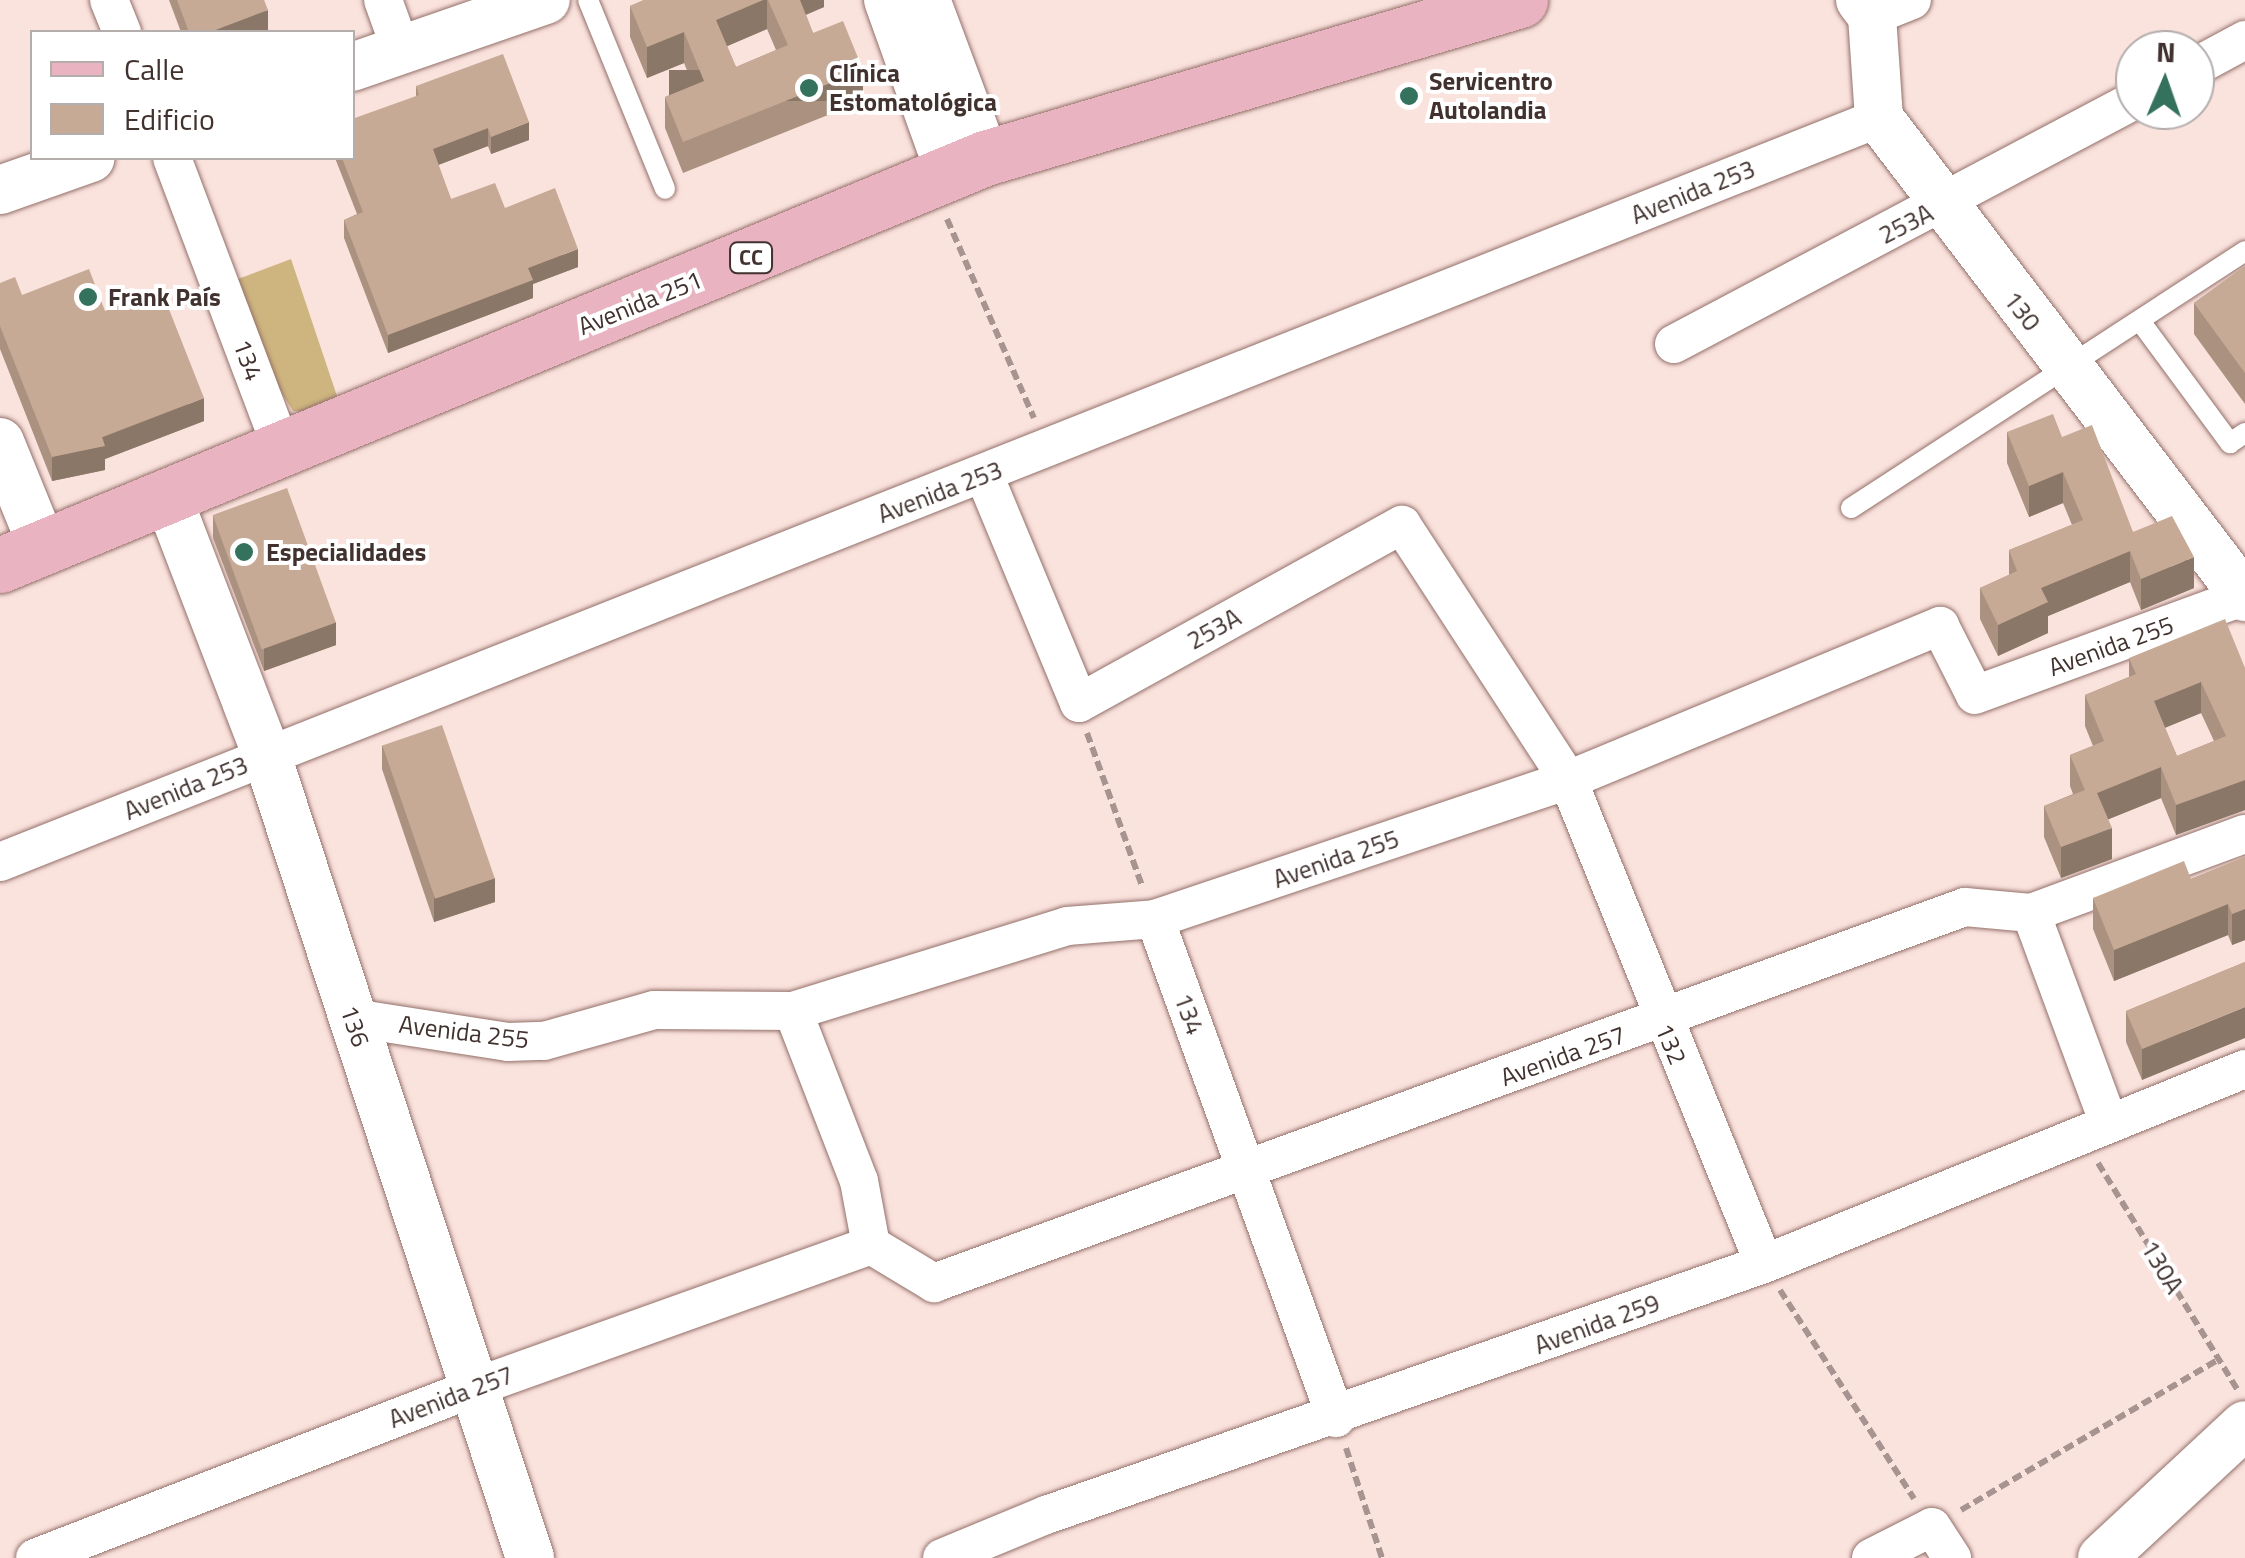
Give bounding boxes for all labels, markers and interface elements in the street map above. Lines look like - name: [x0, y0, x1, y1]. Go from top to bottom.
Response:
- legend: [30, 30, 355, 160]
- north arrow: [2115, 30, 2215, 130]
- text: N: [2156, 30, 2176, 73]
- text: Calle: [124, 46, 184, 92]
- place label: Clínica Estomatológica: [829, 59, 997, 118]
- place label: Servicentro Autolandia: [1429, 67, 1553, 126]
- marker: Clínica Estomatológica: [798, 77, 820, 99]
- marker: Servicentro Autolandia: [1398, 85, 1420, 107]
- text: Edificio: [124, 96, 215, 142]
- street label: Avenida 253: [1627, 154, 1759, 230]
- street label: 253A: [1874, 198, 1938, 250]
- road number: CC: [728, 241, 774, 275]
- street label: Avenida 251: [574, 265, 706, 341]
- place label: Frank País: [108, 282, 221, 312]
- street label: 130: [1997, 285, 2047, 337]
- marker: Frank País: [77, 286, 99, 308]
- street label: 134: [227, 335, 269, 385]
- street label: Avenida 253: [873, 455, 1007, 529]
- place label: Especialidades: [266, 537, 426, 567]
- marker: Especialidades: [231, 539, 257, 565]
- street label: 253A: [1182, 602, 1246, 656]
- street label: Avenida 255: [2044, 609, 2178, 683]
- street label: Avenida 253: [120, 750, 252, 826]
- street label: Avenida 255: [1269, 823, 1403, 895]
- street label: 134: [1168, 989, 1210, 1039]
- street label: 136: [334, 1001, 376, 1051]
- street label: Avenida 255: [397, 1009, 531, 1055]
- street label: Avenida 257: [1496, 1019, 1630, 1093]
- street label: 132: [1649, 1019, 1693, 1069]
- street label: 130A: [2134, 1235, 2190, 1299]
- street label: Avenida 259: [1530, 1287, 1664, 1361]
- street label: Avenida 257: [384, 1360, 518, 1434]

